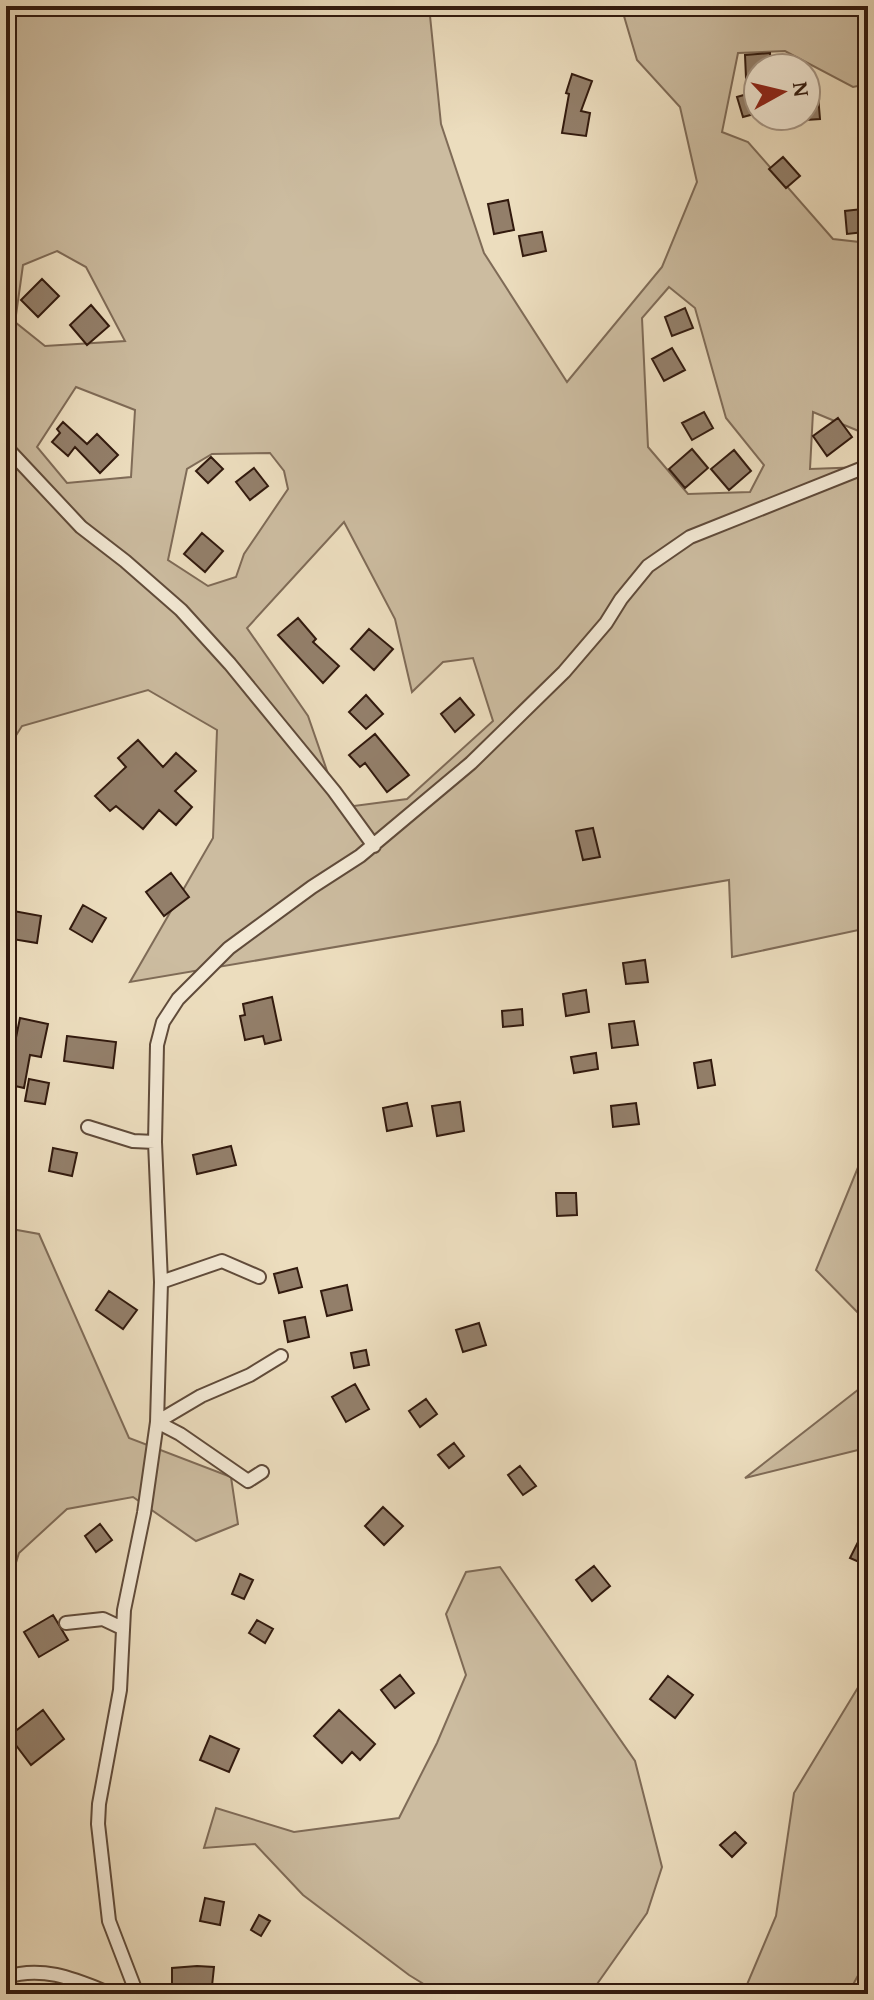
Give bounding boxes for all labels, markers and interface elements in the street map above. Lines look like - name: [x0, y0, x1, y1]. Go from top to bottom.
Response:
- north arrow: [742, 52, 822, 132]
- text: N: [785, 80, 819, 99]

